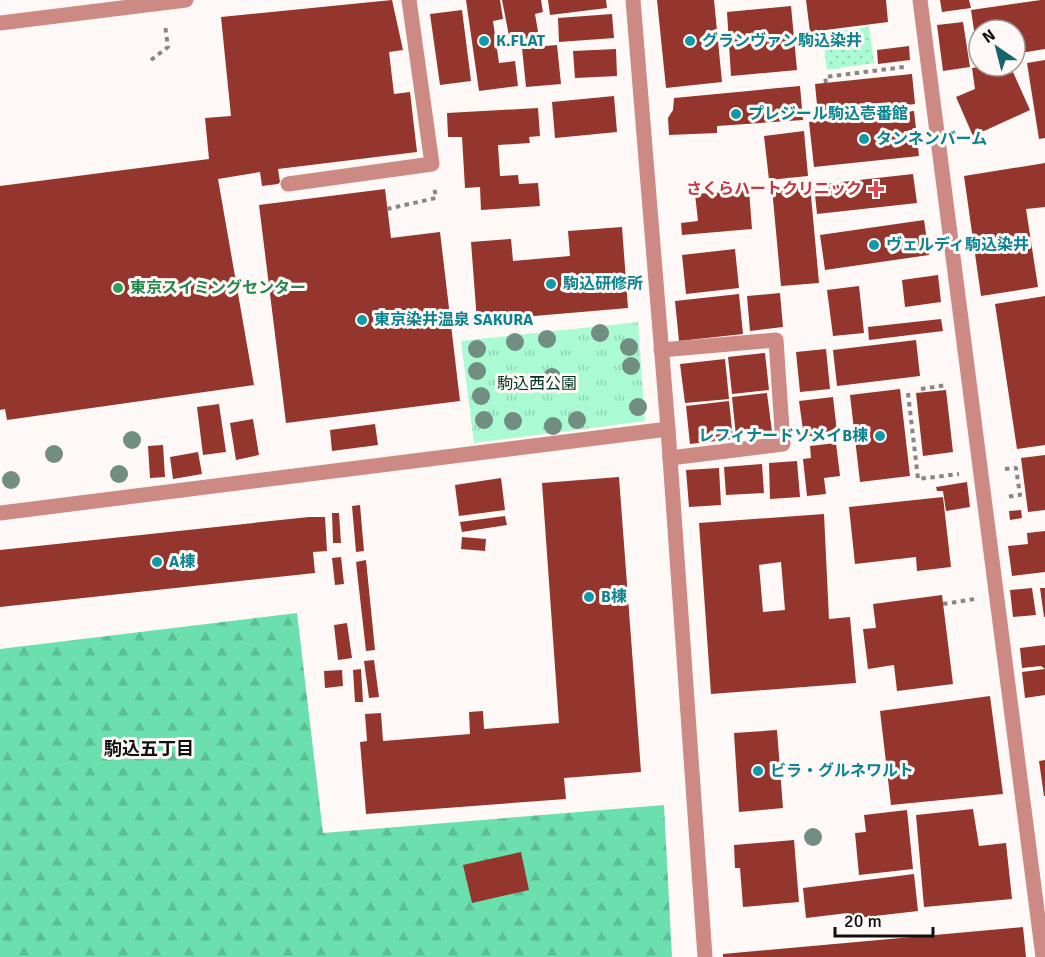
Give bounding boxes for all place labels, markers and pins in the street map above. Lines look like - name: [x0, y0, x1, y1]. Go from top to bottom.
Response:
- place label: K.FLAT: [496, 31, 546, 51]
- place label: グランヴァン駒込染井: [702, 31, 862, 51]
- marker: K.FLAT: [477, 34, 491, 48]
- marker: グランヴァン駒込染井: [683, 34, 697, 48]
- place label: プレジール駒込壱番館: [748, 104, 908, 124]
- marker: プレジール駒込壱番館: [729, 107, 743, 121]
- place label: タンネンバーム: [876, 129, 987, 149]
- marker: タンネンバーム: [857, 132, 871, 146]
- place label: さくらハートクリニック: [686, 179, 862, 199]
- marker: さくらハートクリニック: [867, 180, 885, 198]
- place label: ヴェルディ駒込染井: [886, 235, 1029, 255]
- marker: ヴェルディ駒込染井: [867, 238, 881, 252]
- place label: 駒込研修所: [563, 274, 643, 294]
- marker: 駒込研修所: [544, 277, 558, 291]
- place label: 東京スイミングセンター: [130, 278, 306, 298]
- marker: 東京スイミングセンター: [111, 281, 125, 295]
- place label: 東京染井温泉 SAKURA: [374, 310, 534, 330]
- marker: 東京染井温泉 SAKURA: [355, 313, 369, 327]
- place label: レフィナードソメイB棟: [698, 426, 868, 446]
- marker: レフィナードソメイB棟: [873, 429, 887, 443]
- place label: A棟: [169, 552, 195, 572]
- marker: A棟: [150, 555, 164, 569]
- place label: B棟: [601, 587, 627, 607]
- marker: B棟: [582, 590, 596, 604]
- place label: ビラ・グルネワルト: [770, 761, 914, 781]
- marker: ビラ・グルネワルト: [751, 764, 765, 778]

